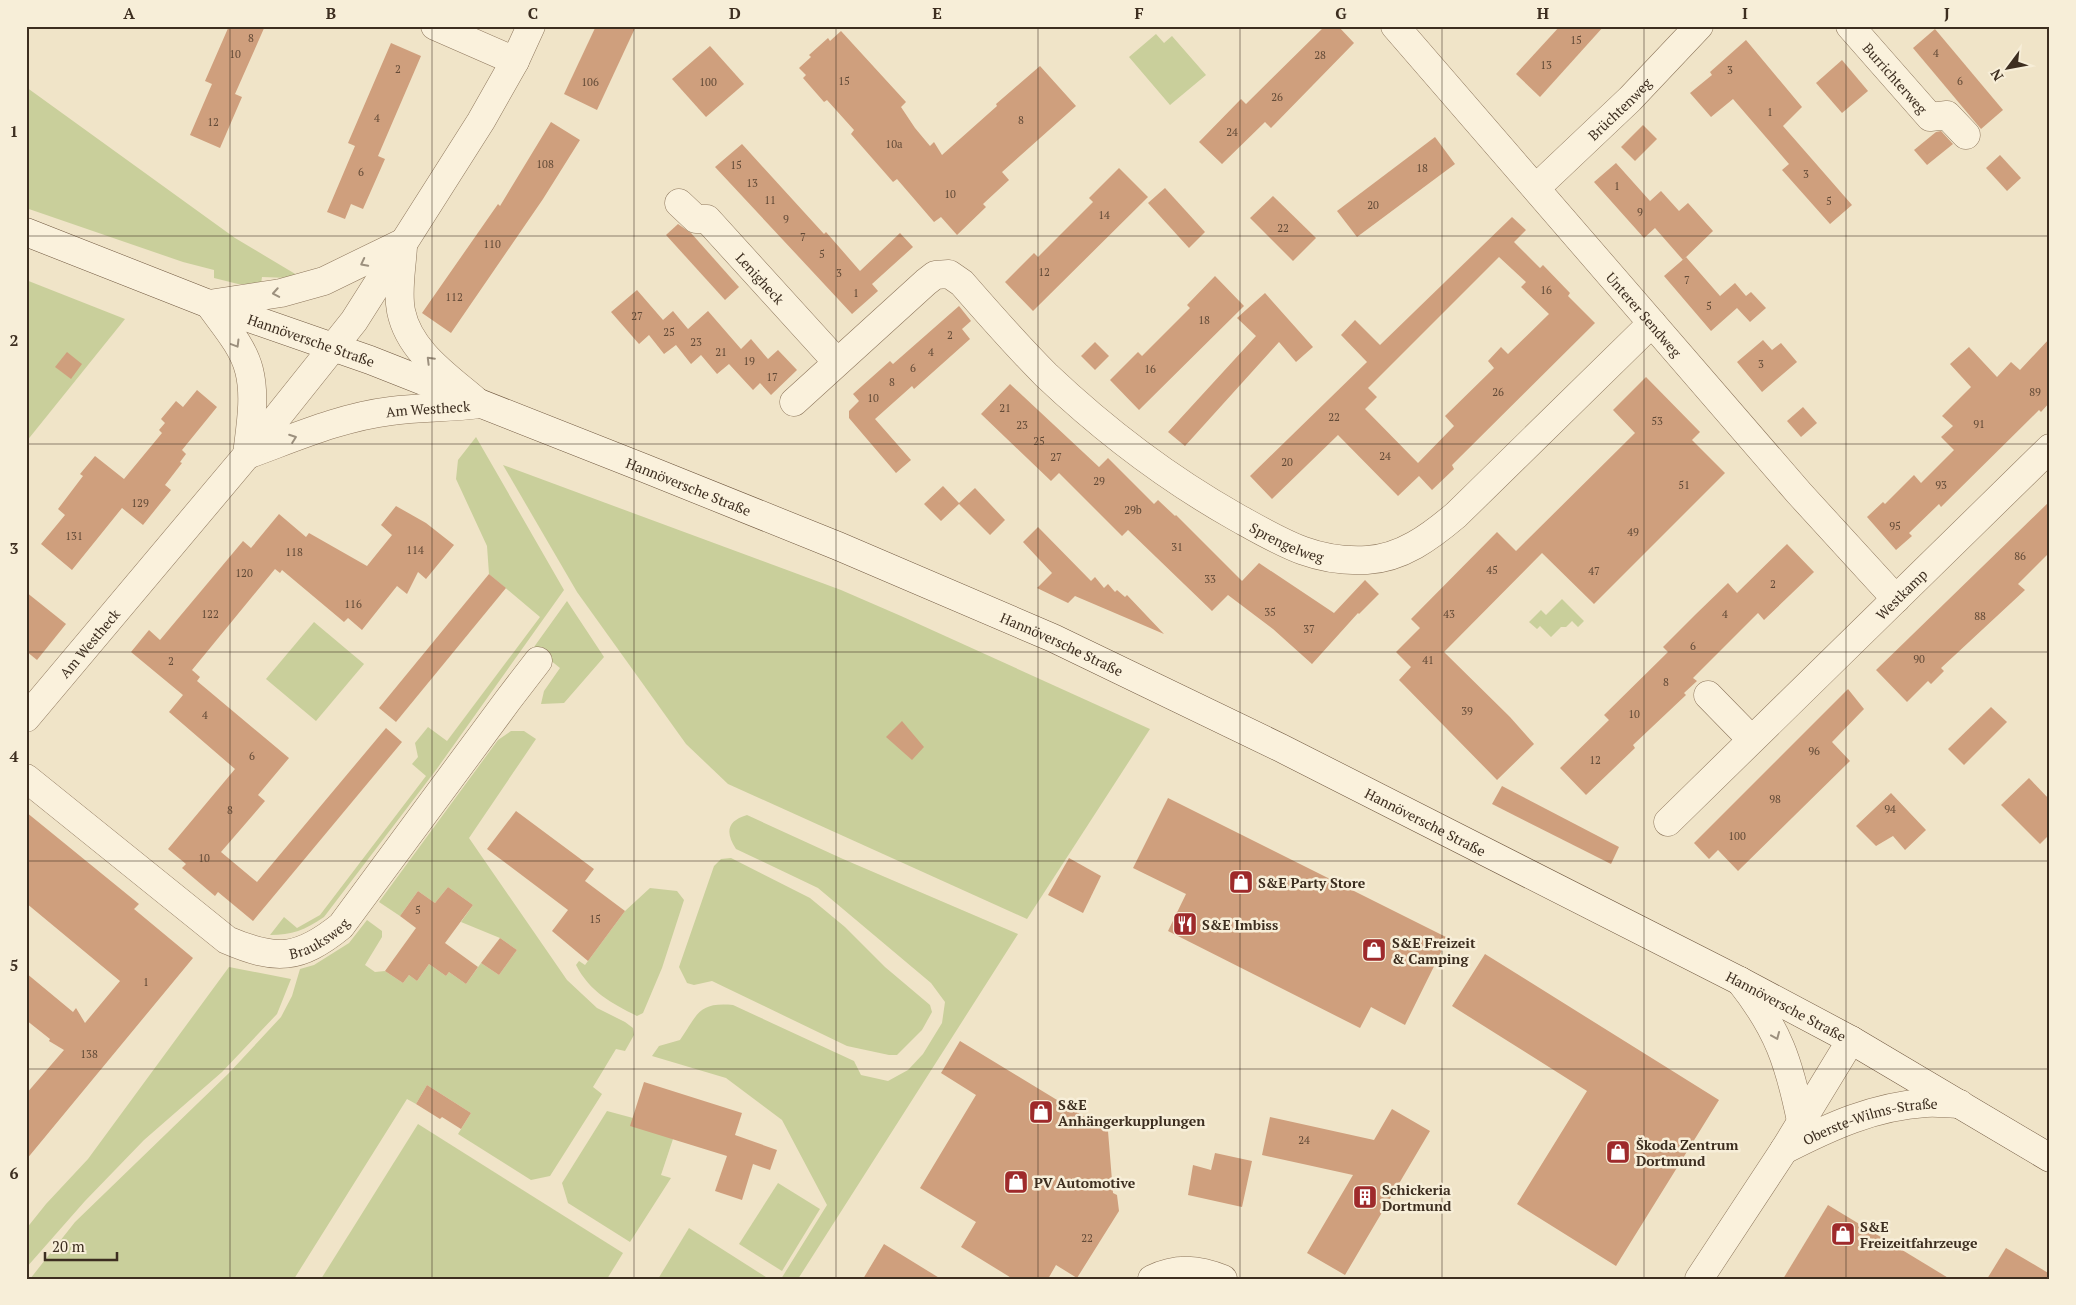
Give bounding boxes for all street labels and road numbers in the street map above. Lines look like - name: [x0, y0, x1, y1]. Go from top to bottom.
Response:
- street label: Burrichterweg: [1859, 38, 1932, 118]
- street label: Brüchtenweg: [1583, 73, 1656, 144]
- street label: Lenigheck: [732, 248, 790, 308]
- street label: Unterer Sendweg: [1602, 268, 1687, 361]
- street label: Hannöversche Straße: [245, 309, 378, 370]
- street label: Am Westheck: [385, 396, 472, 421]
- street label: Hannöversche Straße: [624, 452, 754, 520]
- street label: Sprengelweg: [1247, 517, 1326, 566]
- street label: Westkamp: [1871, 564, 1931, 623]
- street label: Am Westheck: [55, 604, 124, 681]
- street label: Hannöversche Straße: [998, 607, 1126, 680]
- street label: Hannöversche Straße: [1362, 783, 1489, 860]
- street label: Brauksweg: [287, 914, 354, 963]
- street label: Hannöversche Straße: [1723, 966, 1850, 1045]
- street label: Oberste-Wilms-Straße: [1799, 1093, 1938, 1149]

